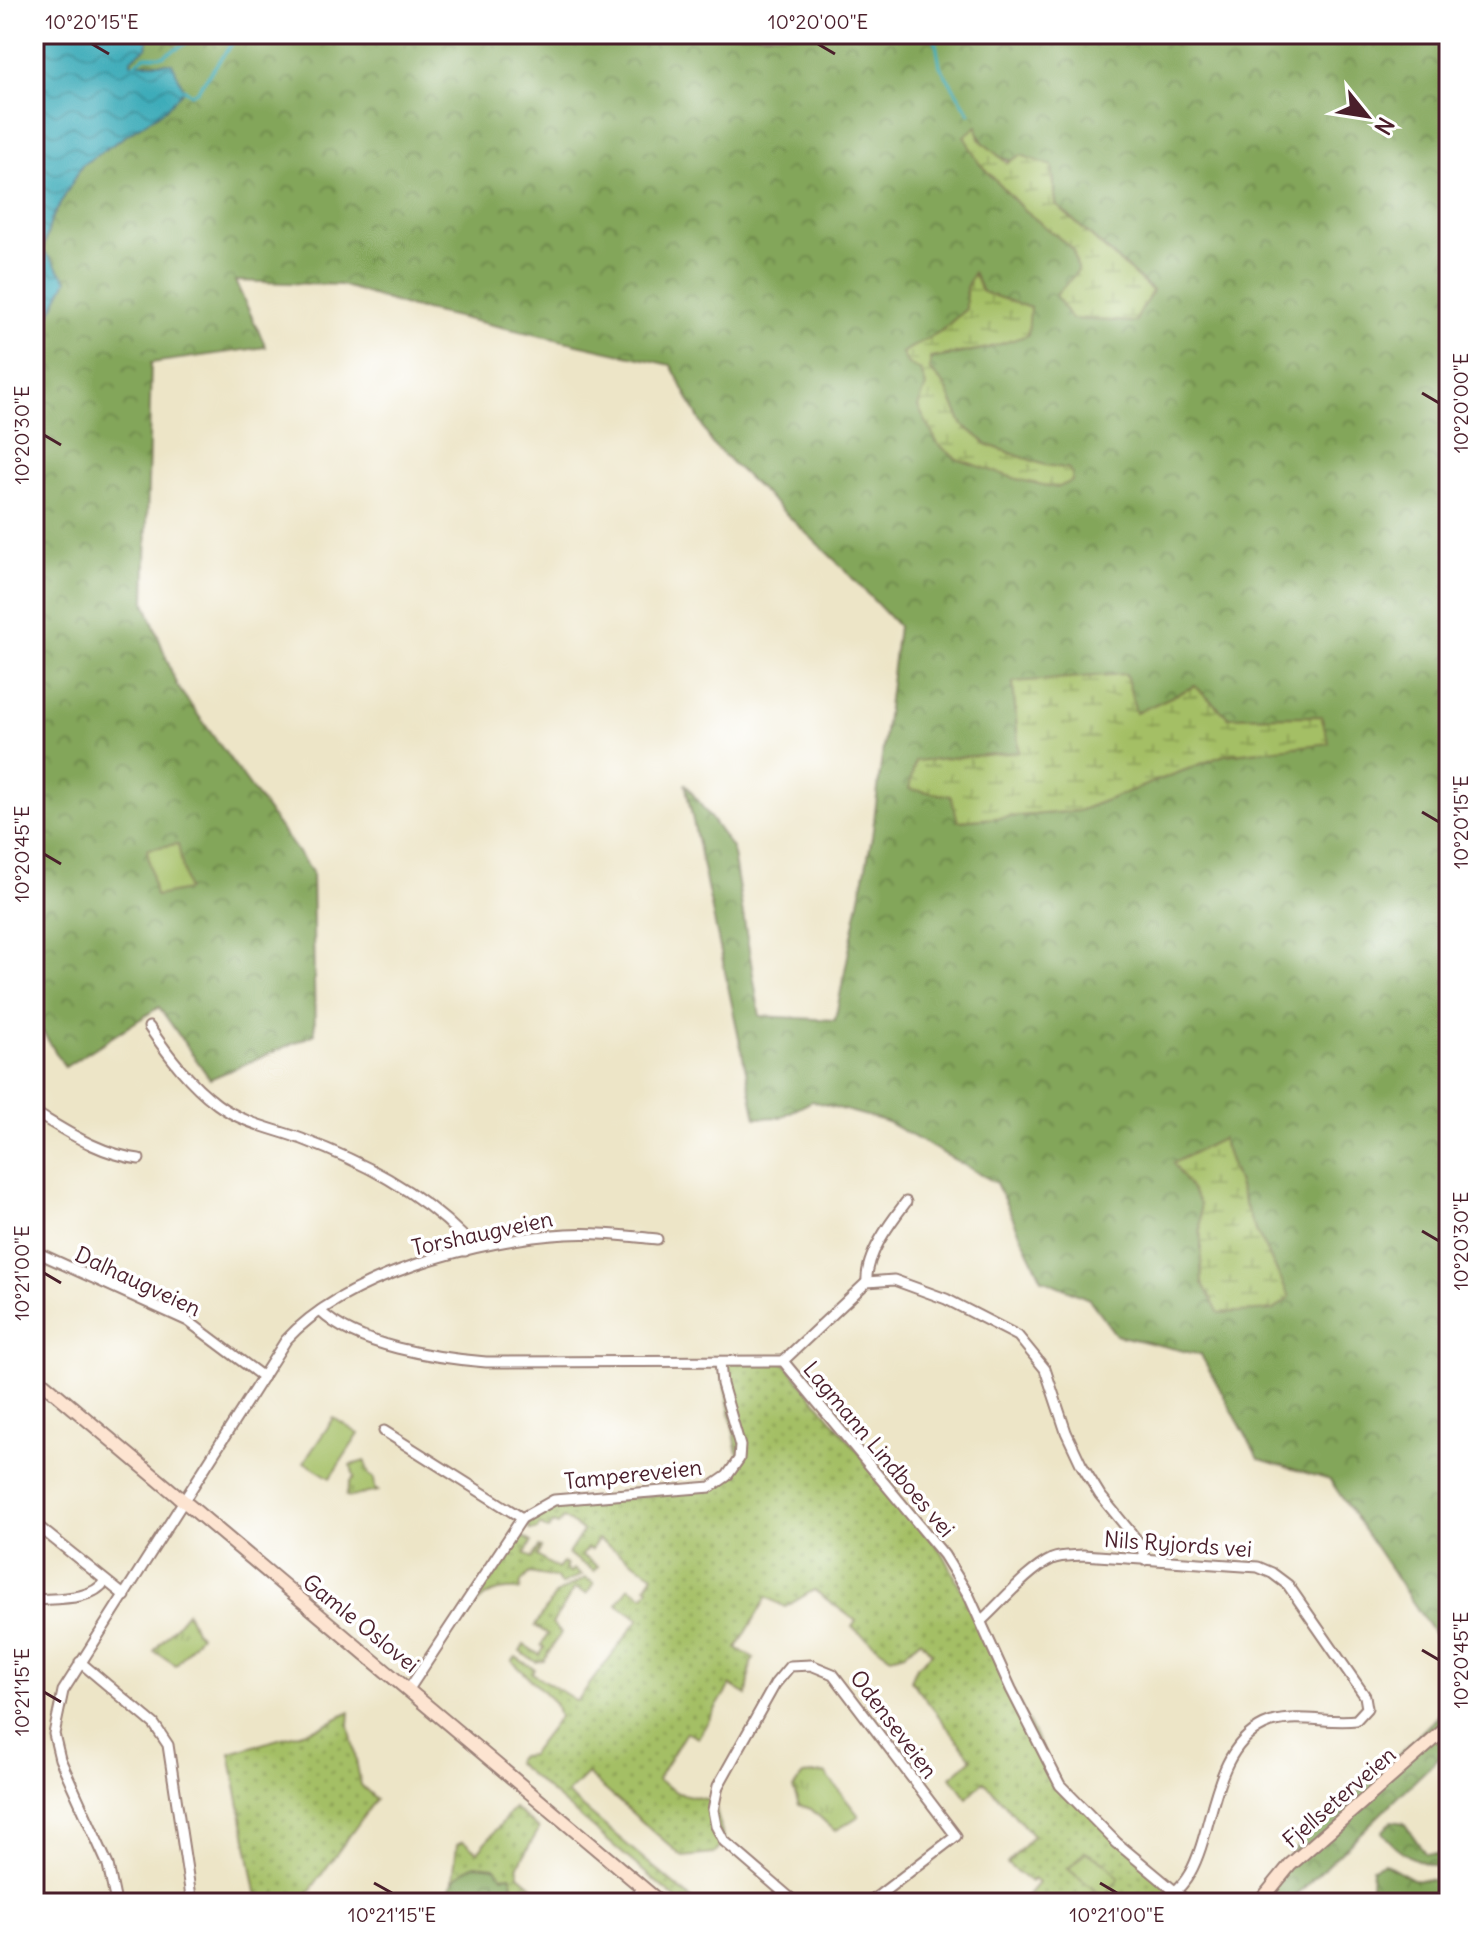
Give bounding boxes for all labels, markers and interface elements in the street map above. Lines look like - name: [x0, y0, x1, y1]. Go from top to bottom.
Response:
- text: 10°20'15"E: [45, 9, 139, 34]
- text: 10°20'00"E: [768, 9, 868, 34]
- north arrow: [1327, 76, 1407, 156]
- text: N: [1368, 112, 1400, 140]
- text: 10°20'00"E: [1448, 353, 1473, 453]
- text: 10°20'30"E: [9, 386, 34, 484]
- text: 10°20'15"E: [1448, 775, 1473, 869]
- text: 10°20'45"E: [9, 806, 34, 902]
- text: 10°20'30"E: [1448, 1192, 1473, 1290]
- street label: Torshaugveien: [409, 1204, 555, 1262]
- text: 10°21'00"E: [9, 1225, 34, 1321]
- street label: Dalhaugveien: [71, 1240, 205, 1322]
- street label: Lagmann Lindboes vei: [797, 1355, 961, 1543]
- street label: Tampereveien: [563, 1453, 703, 1495]
- street label: Nils Ryjords vei: [1103, 1525, 1253, 1563]
- street label: Gamle Oslovei: [297, 1568, 425, 1678]
- text: 10°20'45"E: [1448, 1612, 1473, 1708]
- text: 10°21'15"E: [9, 1648, 34, 1736]
- street label: Odenseveien: [844, 1664, 944, 1784]
- street label: Fjellseterveien: [1277, 1740, 1401, 1854]
- text: 10°21'15"E: [348, 1902, 436, 1927]
- text: 10°21'00"E: [1069, 1902, 1165, 1927]

